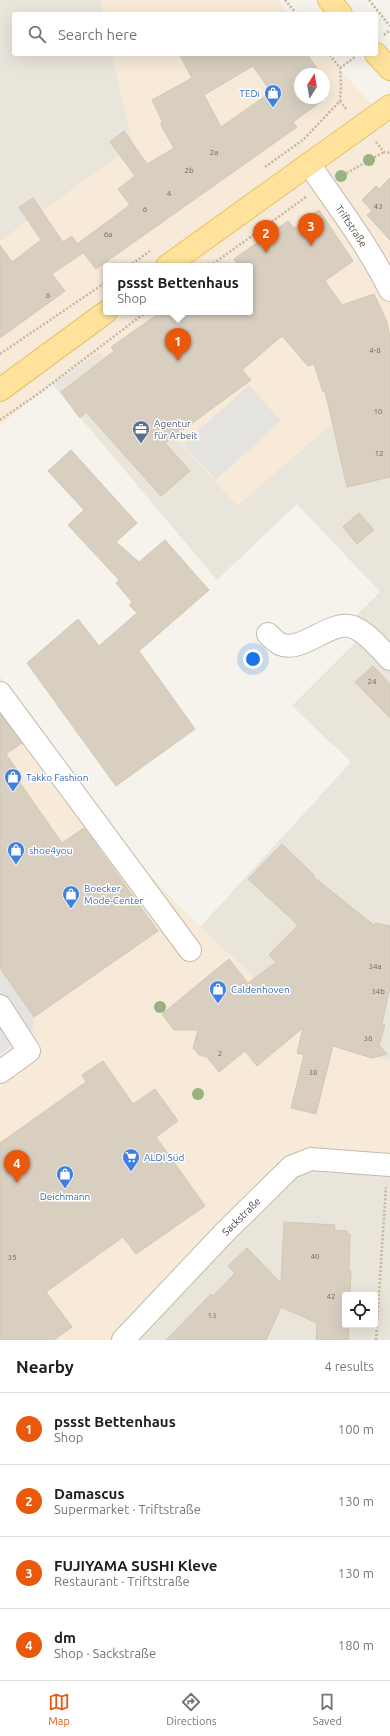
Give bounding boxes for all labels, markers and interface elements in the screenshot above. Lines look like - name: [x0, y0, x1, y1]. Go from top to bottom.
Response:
- search box: [12, 12, 378, 56]
- icon: search: [26, 23, 48, 45]
- text: Search here: [58, 26, 137, 43]
- north arrow: [294, 68, 330, 104]
- shop icon: TEDi: [263, 83, 283, 108]
- place label: TEDi: [239, 88, 260, 99]
- house number: 2a: [210, 148, 218, 157]
- house number: 2b: [184, 166, 194, 175]
- house number: 4: [167, 189, 172, 198]
- house number: 43: [373, 202, 383, 211]
- street label: Triftstraße: [333, 203, 369, 249]
- house number: 6: [143, 205, 148, 214]
- pin: 3: [298, 213, 324, 246]
- pin: 2: [253, 220, 279, 253]
- house number: 6a: [104, 230, 112, 239]
- popup: [103, 263, 253, 315]
- text: pssst Bettenhaus: [117, 274, 239, 291]
- house number: 8: [46, 291, 51, 300]
- text: Shop: [117, 291, 147, 305]
- pin: 1: [165, 328, 191, 361]
- house number: 4-8: [369, 346, 381, 355]
- house number: 10: [373, 407, 383, 416]
- place label: Agentur für Arbeit: [154, 418, 198, 441]
- office icon: Agentur für Arbeit: [131, 419, 151, 444]
- house number: 12: [374, 449, 384, 458]
- your location: [243, 649, 263, 669]
- house number: 24: [367, 677, 377, 686]
- shop icon: Takko Fashion: [3, 767, 23, 792]
- place label: Takko Fashion: [26, 772, 88, 783]
- shop icon: shoe4you: [6, 840, 26, 865]
- place label: shoe4you: [29, 845, 72, 856]
- place label: Boecker Mode-Center: [84, 883, 144, 906]
- shop icon: Boecker Mode-Center: [61, 884, 81, 909]
- house number: 34a: [368, 962, 382, 971]
- shop icon: Caldenhoven: [208, 979, 228, 1004]
- place label: Caldenhoven: [231, 984, 290, 995]
- house number: 34b: [371, 987, 385, 996]
- house number: 36: [363, 1034, 373, 1043]
- house number: 2: [218, 1049, 222, 1058]
- house number: 38: [308, 1068, 318, 1077]
- supermarket icon: ALDI Süd: [121, 1147, 141, 1172]
- pin: 4: [4, 1150, 30, 1183]
- place label: ALDI Süd: [144, 1152, 184, 1163]
- shop icon: Deichmann: [55, 1164, 75, 1189]
- place label: Deichmann: [40, 1191, 90, 1202]
- street label: Sackstraße: [220, 1196, 263, 1238]
- house number: 40: [310, 1252, 320, 1261]
- house number: 35: [7, 1253, 17, 1262]
- house number: 42: [326, 1292, 336, 1301]
- map controls: [342, 1292, 378, 1328]
- button: locate: [342, 1292, 378, 1328]
- house number: 13: [207, 1311, 217, 1320]
- text: Nearby: [16, 1357, 74, 1376]
- text: 4 results: [324, 1359, 374, 1373]
- text: pssst Bettenhaus: [54, 1413, 176, 1430]
- text: 1: [25, 1422, 33, 1436]
- text: 100 m: [338, 1422, 374, 1436]
- text: Shop: [54, 1430, 83, 1444]
- text: Damascus: [54, 1485, 124, 1502]
- text: 2: [25, 1494, 33, 1508]
- text: 130 m: [338, 1494, 374, 1508]
- text: Supermarket · Triftstraße: [54, 1502, 201, 1516]
- text: FUJIYAMA SUSHI Kleve: [54, 1557, 217, 1574]
- text: 3: [25, 1566, 33, 1580]
- text: 130 m: [338, 1566, 374, 1580]
- text: Restaurant · Triftstraße: [54, 1574, 190, 1588]
- text: dm: [54, 1629, 76, 1646]
- text: 4: [25, 1638, 33, 1652]
- text: 180 m: [338, 1638, 374, 1652]
- text: Shop · Sackstraße: [54, 1646, 156, 1660]
- tab: Map: [48, 1691, 70, 1727]
- tab: Directions: [166, 1691, 216, 1727]
- tab: Saved: [313, 1691, 342, 1727]

